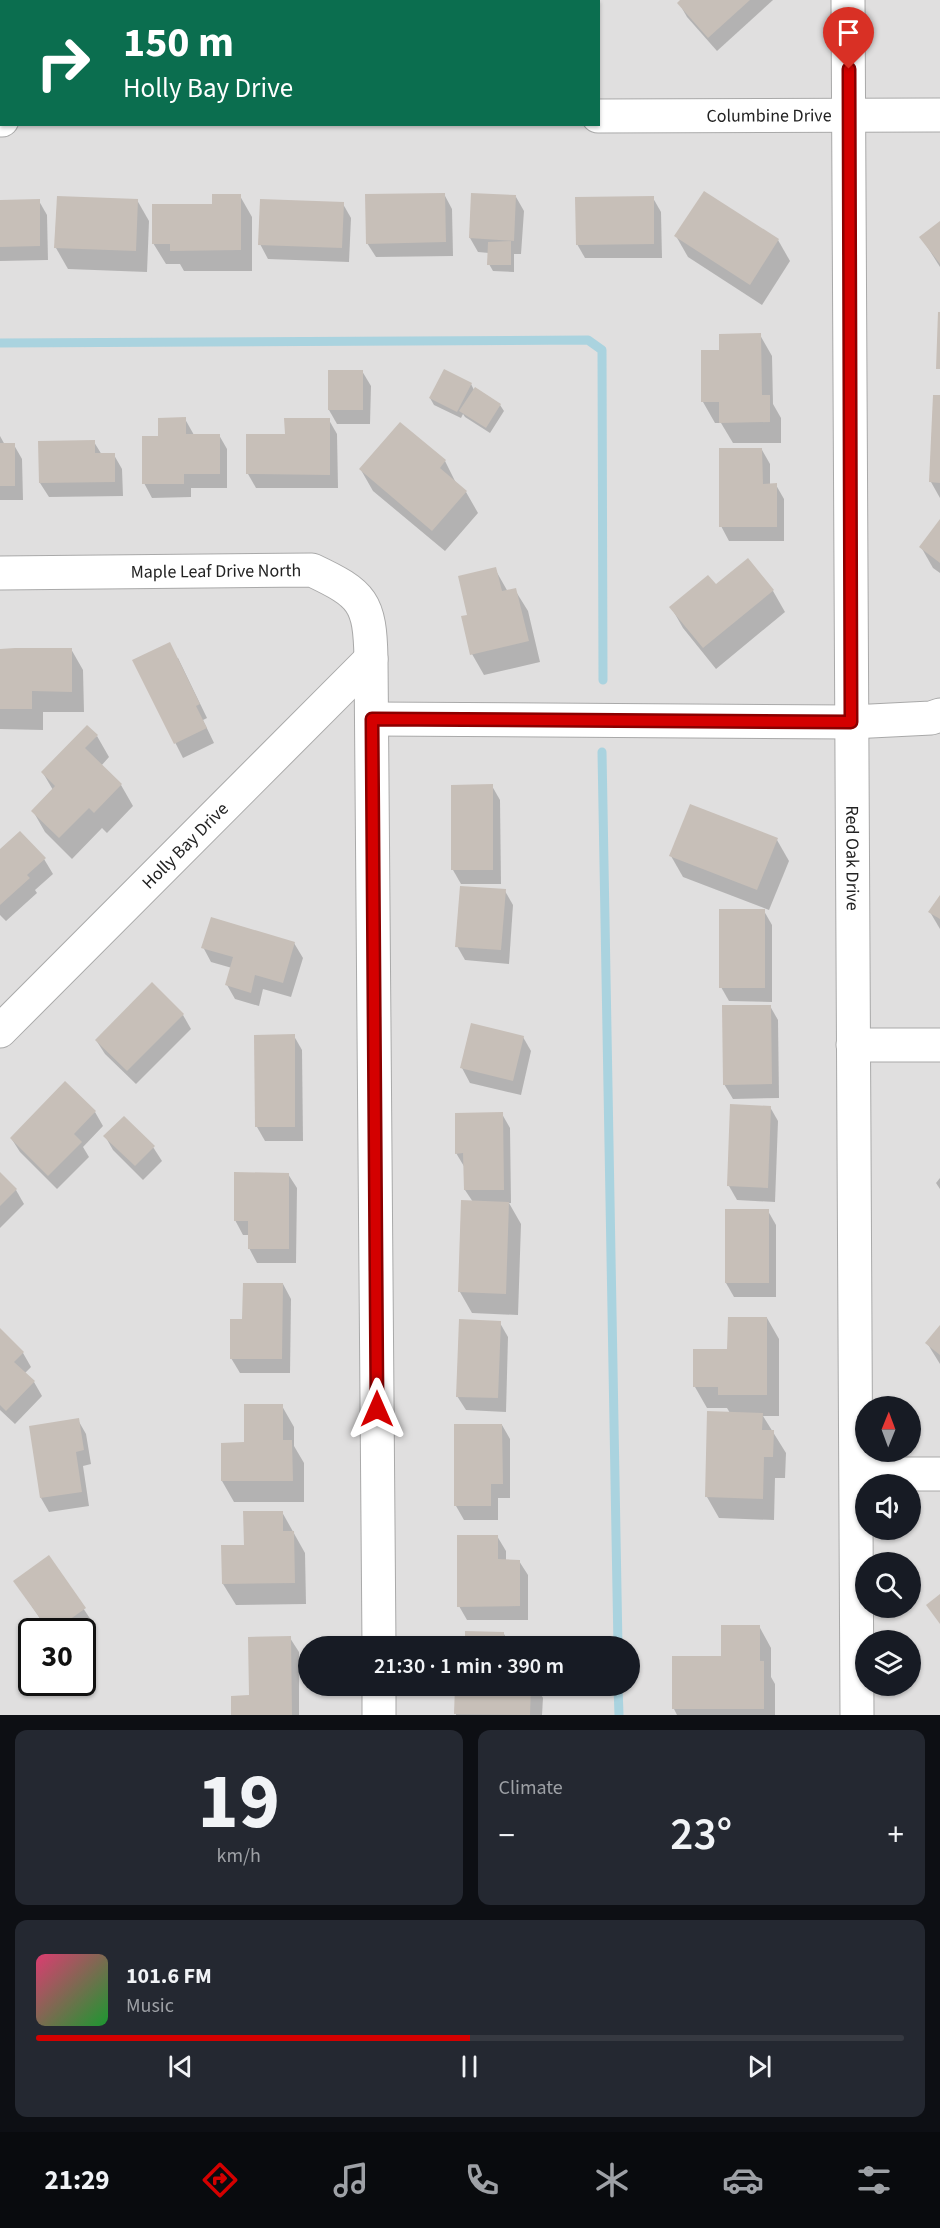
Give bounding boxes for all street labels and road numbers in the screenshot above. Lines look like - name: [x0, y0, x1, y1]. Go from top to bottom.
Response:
- street label: Columbine Drive: [706, 103, 832, 128]
- street label: Maple Leaf Drive North: [131, 558, 301, 584]
- street label: Holly Bay Drive: [136, 796, 234, 894]
- street label: Red Oak Drive: [840, 805, 865, 911]

